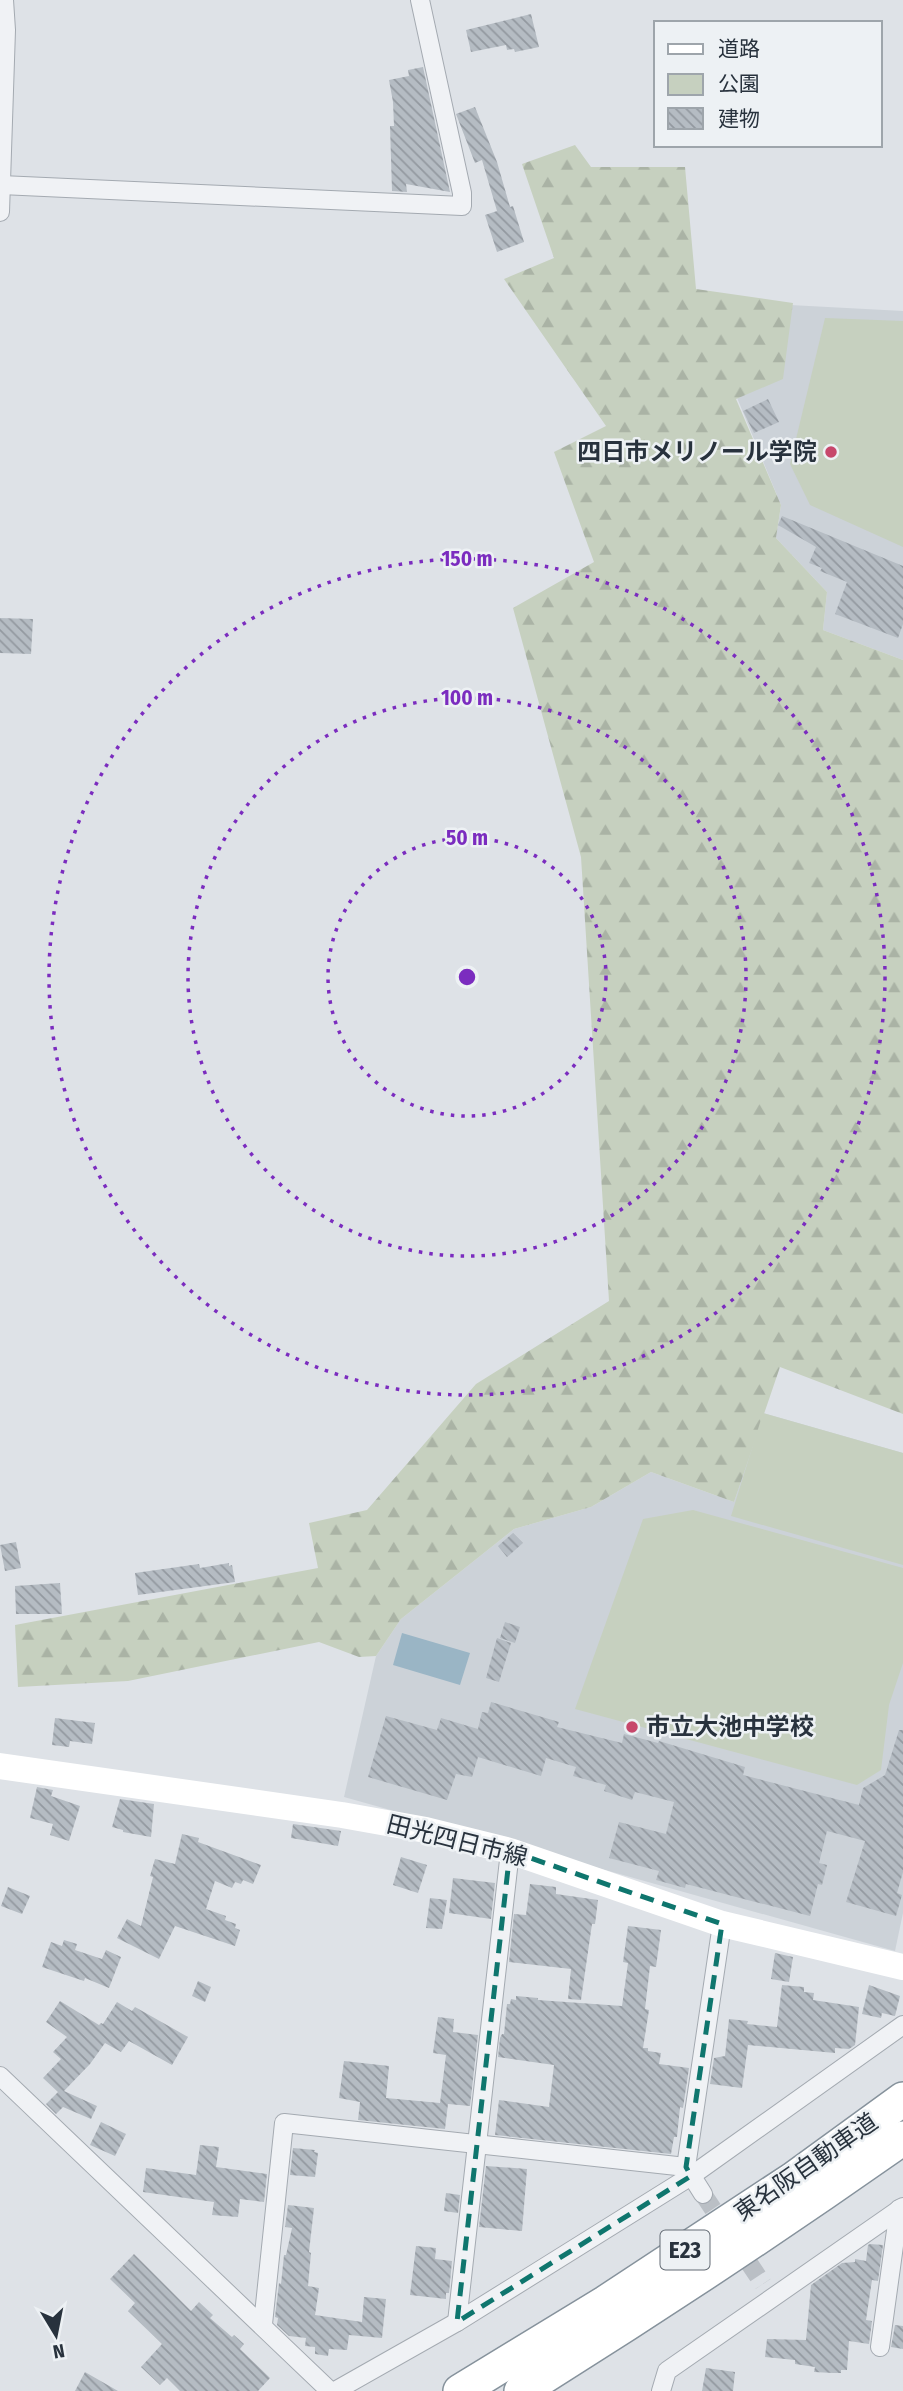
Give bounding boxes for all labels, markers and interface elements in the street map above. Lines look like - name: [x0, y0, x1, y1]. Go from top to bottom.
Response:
- legend: [654, 21, 882, 147]
- text: 道路: [718, 36, 760, 62]
- text: 公園: [718, 71, 760, 97]
- text: 建物: [718, 106, 760, 132]
- place label: 四日市メリノール学院: [577, 438, 817, 466]
- marker: 四日市メリノール学院: [823, 444, 839, 460]
- text: 150 m: [441, 546, 493, 572]
- text: 100 m: [441, 685, 493, 711]
- text: 50 m: [446, 825, 488, 851]
- centre of rings: [455, 965, 479, 989]
- place label: 市立大池中学校: [646, 1713, 814, 1741]
- marker: 市立大池中学校: [624, 1719, 640, 1735]
- street label: 田光四日市線: [384, 1810, 530, 1872]
- street label: 東名阪自動車道: [729, 2107, 883, 2227]
- road number: E23: [660, 2230, 710, 2270]
- north arrow: [21, 2300, 91, 2370]
- text: N: [51, 2339, 66, 2364]

